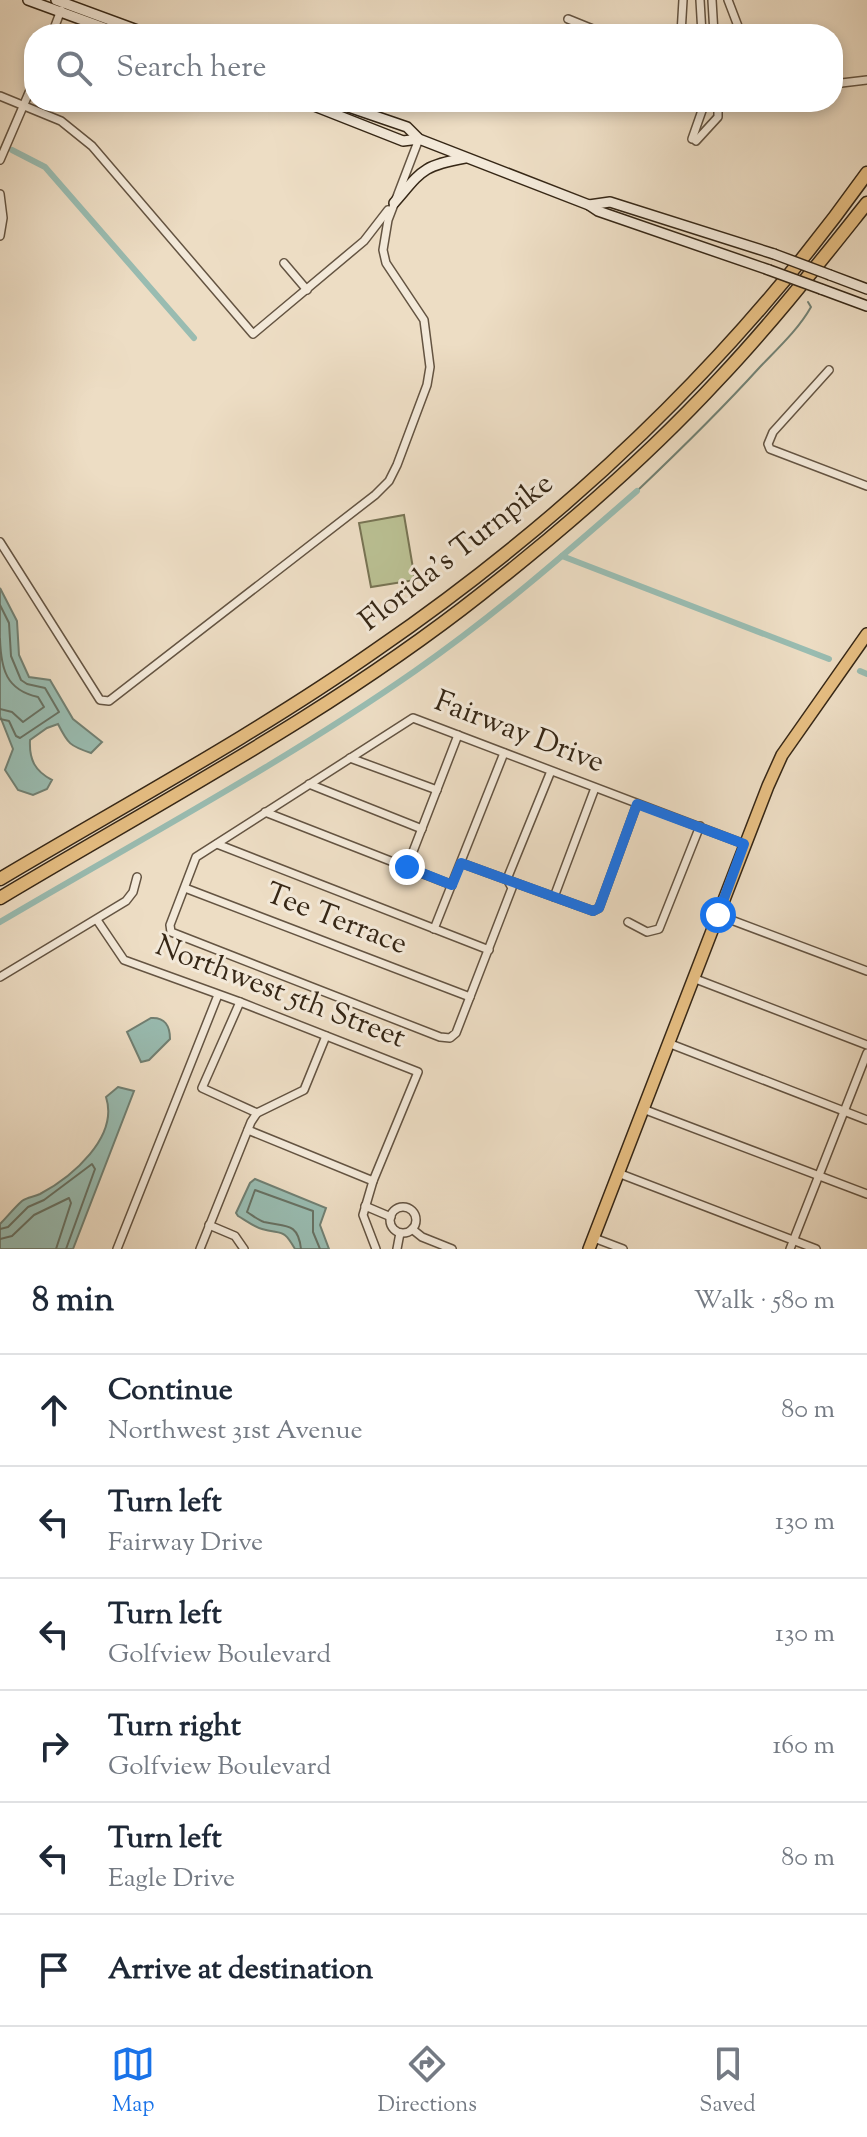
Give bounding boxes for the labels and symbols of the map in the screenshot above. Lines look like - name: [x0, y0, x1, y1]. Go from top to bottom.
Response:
- street label: Florida's Turnpike: [351, 464, 563, 642]
- street label: Fairway Drive: [428, 681, 610, 785]
- route end: [389, 849, 425, 885]
- street label: Tee Terrace: [259, 873, 413, 967]
- route start: [700, 897, 736, 933]
- street label: Northwest 5th Street: [149, 925, 411, 1061]

